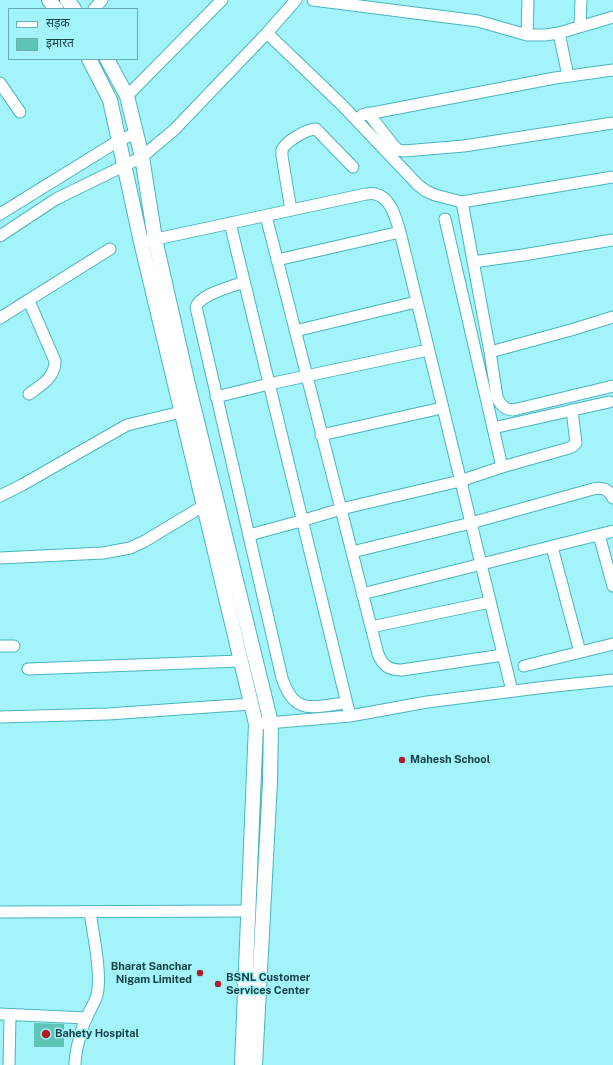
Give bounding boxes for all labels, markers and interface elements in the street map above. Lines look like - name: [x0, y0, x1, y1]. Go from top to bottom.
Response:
- legend: [8, 8, 138, 60]
- text: सड़क: [46, 16, 70, 30]
- text: इमारत: [46, 36, 74, 50]
- place label: Mahesh School: [410, 753, 490, 767]
- marker: Mahesh School: [397, 755, 407, 765]
- place label: Bharat Sanchar Nigam Limited: [111, 960, 192, 986]
- marker: Bharat Sanchar Nigam Limited: [195, 968, 205, 978]
- place label: BSNL Customer Services Center: [226, 971, 310, 997]
- marker: BSNL Customer Services Center: [213, 979, 223, 989]
- place label: Bahety Hospital: [55, 1027, 139, 1041]
- marker: Bahety Hospital: [40, 1028, 52, 1040]

